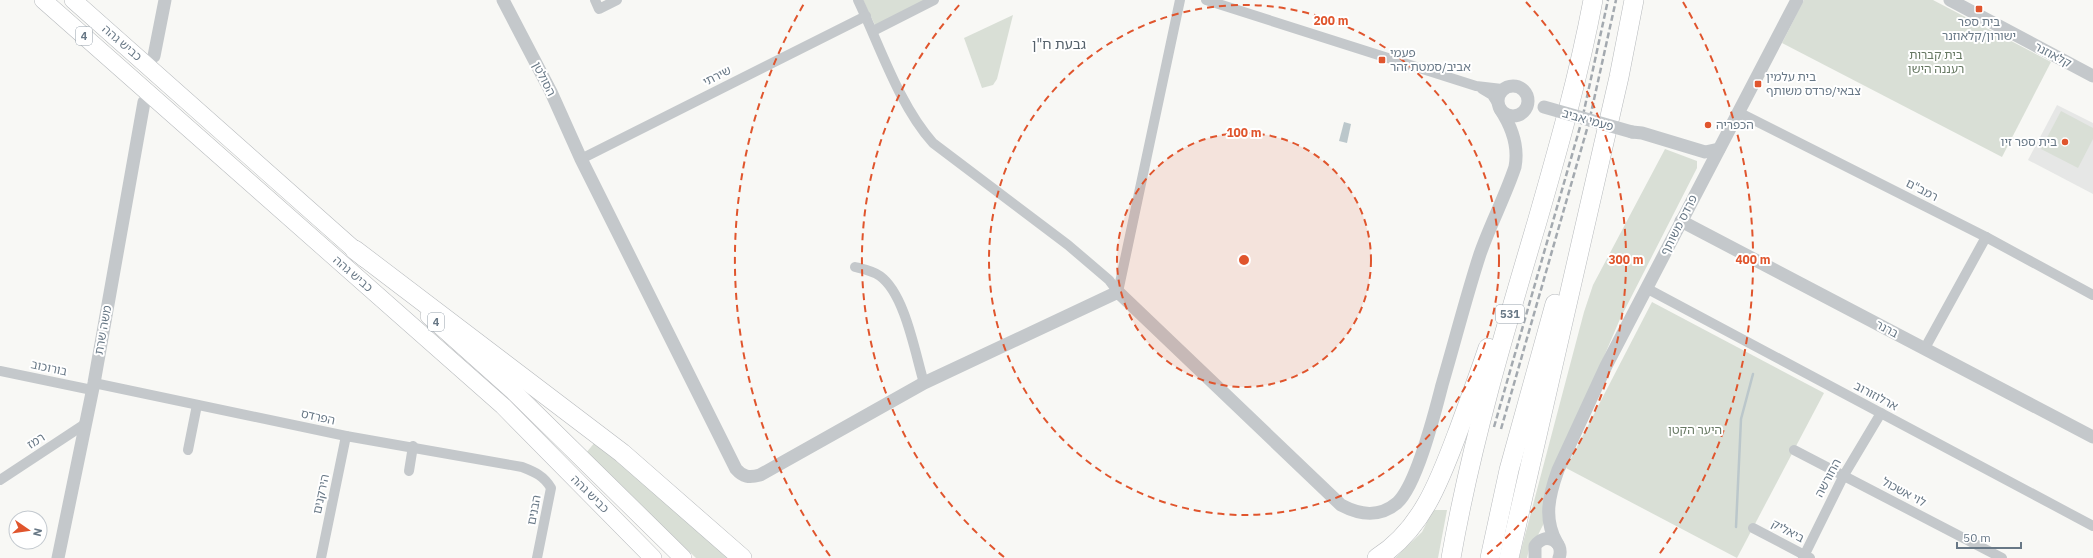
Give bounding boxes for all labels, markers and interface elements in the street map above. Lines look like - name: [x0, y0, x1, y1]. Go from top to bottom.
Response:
- marker: בית ספר ישורון/קלאוזנר: [1974, 4, 1984, 14]
- text: 200 m: [1313, 13, 1349, 28]
- place label: בית ספר ישורון/קלאוזנר: [1942, 14, 2016, 43]
- street label: כביש גהה: [99, 21, 145, 64]
- road number: 4: [76, 27, 92, 45]
- district label: גבעת ח"ן: [1032, 35, 1086, 53]
- street label: קלאוזנר: [2032, 39, 2075, 71]
- place label: פעמי אביב/סמטת זהר: [1390, 45, 1471, 74]
- park label: בית קברות רעננה הישן: [1908, 47, 1964, 76]
- marker: פעמי אביב/סמטת זהר: [1377, 55, 1387, 65]
- street label: הסולטן: [529, 59, 559, 98]
- street label: שירתי: [700, 62, 733, 89]
- place label: בית עלמין צבאי/פרדס משותף: [1766, 69, 1861, 98]
- marker: בית עלמין צבאי/פרדס משותף: [1753, 79, 1763, 89]
- street label: פעמי אביב: [1561, 105, 1616, 134]
- place label: הכפריה: [1716, 117, 1754, 132]
- marker: הכפריה: [1703, 120, 1713, 130]
- text: 100 m: [1226, 125, 1262, 140]
- place label: בית ספר זיו: [2001, 134, 2057, 149]
- marker: בית ספר זיו: [2060, 137, 2070, 147]
- street label: רמב"ם: [1904, 175, 1941, 204]
- street label: פרדס משותף: [1657, 192, 1700, 258]
- street label: כביש גהה: [330, 252, 376, 295]
- text: 300 m: [1608, 252, 1644, 267]
- text: 400 m: [1735, 252, 1771, 267]
- centre of rings: [1237, 253, 1251, 267]
- street label: משה שרת: [91, 304, 114, 356]
- road number: 531: [1496, 305, 1524, 323]
- road number: 4: [428, 313, 444, 331]
- street label: ברנר: [1873, 316, 1901, 341]
- street label: בורוכוב: [30, 356, 69, 379]
- street label: ארלוזורוב: [1852, 378, 1901, 414]
- street label: הפרדס: [300, 406, 337, 427]
- park label: היער הקטן: [1668, 422, 1722, 437]
- street label: רמז: [24, 429, 47, 452]
- street label: החורשה: [1811, 456, 1844, 500]
- street label: כביש גהה: [568, 471, 613, 516]
- street label: הירקנים: [309, 473, 332, 515]
- street label: לוי אשכול: [1879, 474, 1929, 509]
- street label: הבנים: [523, 494, 544, 526]
- north arrow: [8, 510, 48, 550]
- street label: ביאליק: [1769, 516, 1807, 546]
- scale bar: [1957, 524, 2021, 550]
- text: N: [30, 527, 45, 538]
- text: 50 m: [1963, 530, 1991, 545]

